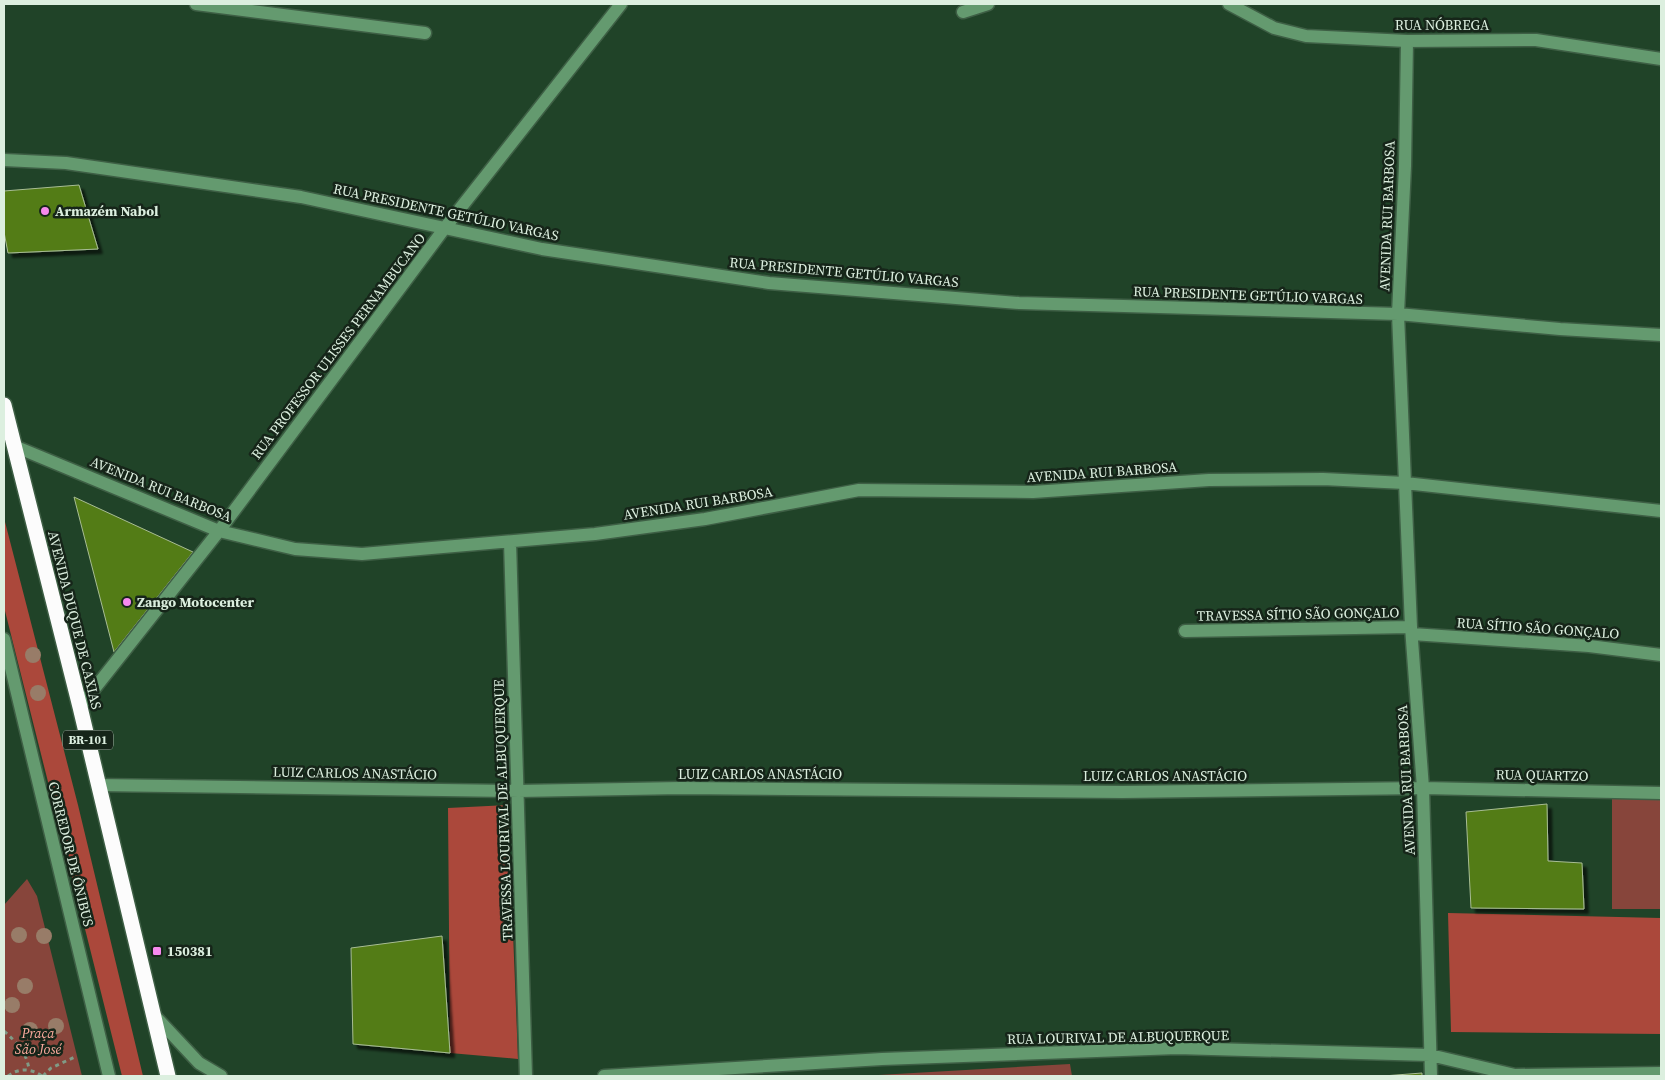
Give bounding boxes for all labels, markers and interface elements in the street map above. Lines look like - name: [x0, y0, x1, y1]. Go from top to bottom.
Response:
- street label: RUA NÓBREGA: [1395, 15, 1490, 35]
- street label: AVENIDA RUI BARBOSA: [1374, 140, 1400, 292]
- street label: RUA PRESIDENTE GETÚLIO VARGAS: [331, 178, 561, 246]
- place label: Armazém Nabol: [55, 201, 159, 221]
- marker: Armazém Nabol: [39, 205, 51, 217]
- street label: RUA PROFESSOR ULISSES PERNAMBUCANO: [246, 229, 430, 463]
- street label: RUA PRESIDENTE GETÚLIO VARGAS: [729, 252, 959, 292]
- street label: RUA PRESIDENTE GETÚLIO VARGAS: [1133, 281, 1363, 309]
- street label: AVENIDA RUI BARBOSA: [87, 451, 235, 527]
- street label: AVENIDA RUI BARBOSA: [1026, 457, 1179, 487]
- street label: AVENIDA RUI BARBOSA: [622, 481, 775, 525]
- street label: AVENIDA DUQUE DE CAXIAS: [43, 529, 107, 711]
- place label: Zango Motocenter: [137, 592, 254, 612]
- marker: Zango Motocenter: [121, 596, 133, 608]
- street label: TRAVESSA SÍTIO SÃO GONÇALO: [1197, 602, 1399, 626]
- street label: RUA SÍTIO SÃO GONÇALO: [1456, 612, 1620, 644]
- street label: TRAVESSA LOURIVAL DE ALBUQUERQUE: [488, 679, 518, 941]
- street label: AVENIDA RUI BARBOSA: [1392, 703, 1420, 856]
- road number: BR-101: [63, 730, 113, 750]
- street label: LUIZ CARLOS ANASTÁCIO: [273, 762, 437, 784]
- street label: LUIZ CARLOS ANASTÁCIO: [678, 764, 842, 784]
- street label: RUA QUARTZO: [1495, 764, 1589, 786]
- street label: LUIZ CARLOS ANASTÁCIO: [1083, 766, 1247, 786]
- street label: CORREDOR DE ÔNIBUS: [43, 779, 99, 929]
- place label: 150381: [167, 941, 213, 961]
- marker: 150381: [151, 945, 163, 957]
- park label: Praça São José: [15, 1023, 62, 1059]
- street label: RUA LOURIVAL DE ALBUQUERQUE: [1007, 1025, 1229, 1049]

